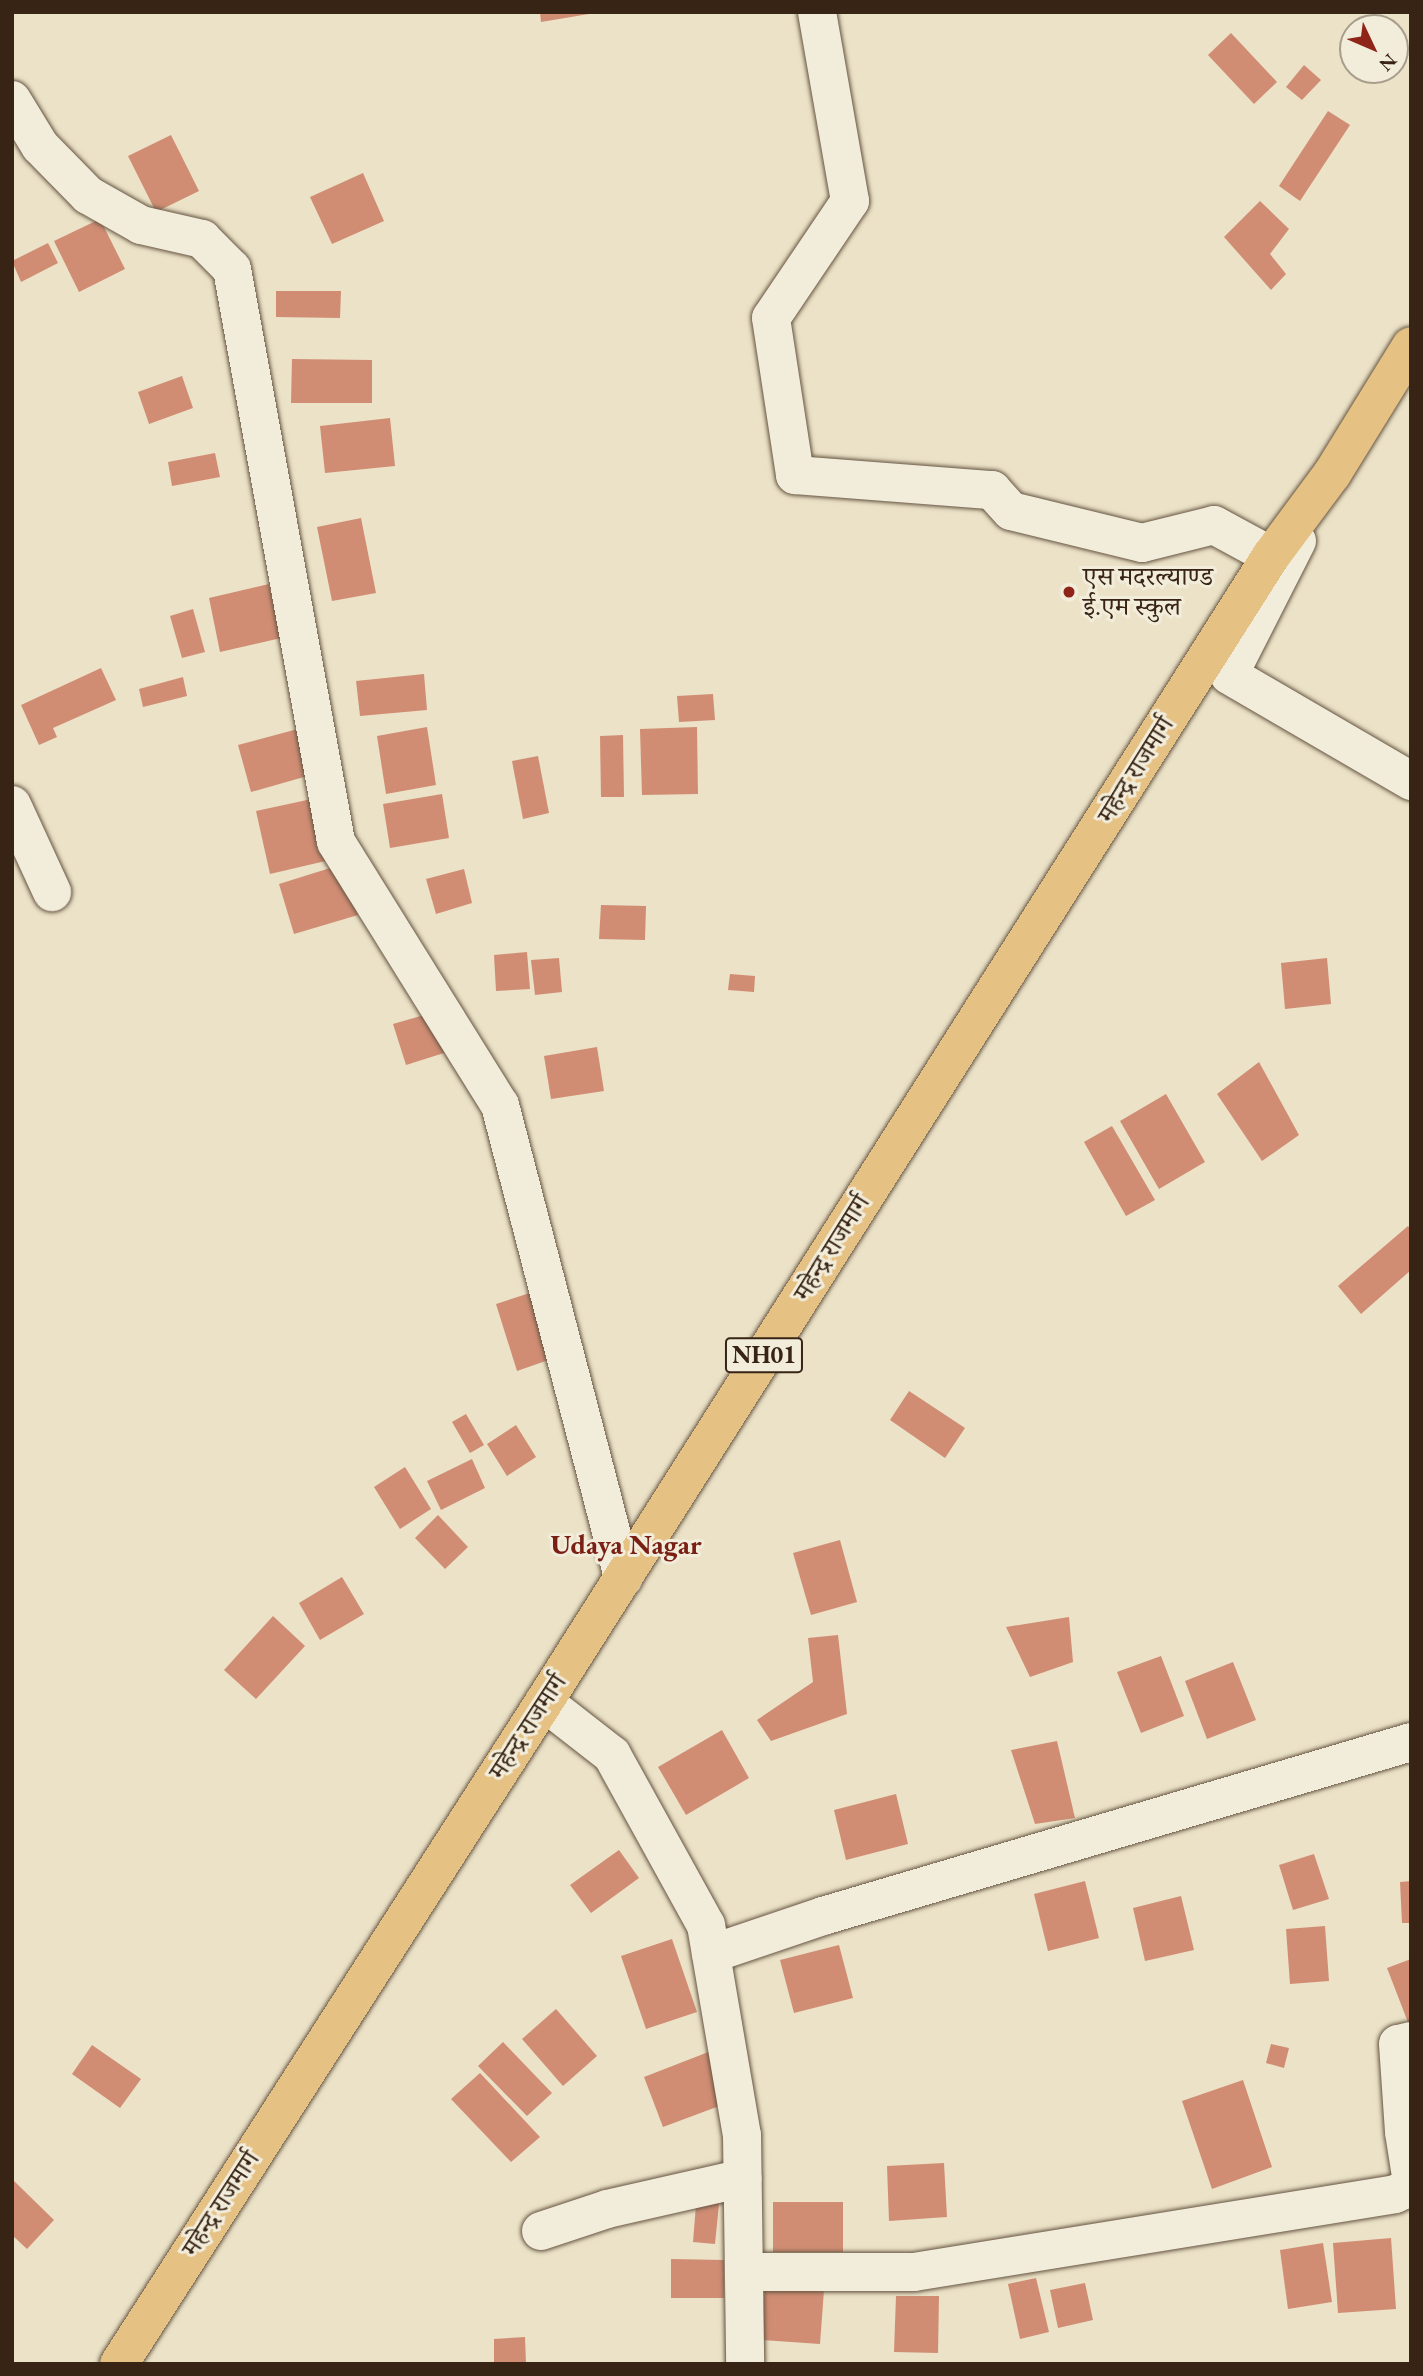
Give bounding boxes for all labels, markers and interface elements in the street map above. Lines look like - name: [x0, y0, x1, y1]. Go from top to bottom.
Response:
- north arrow: [1339, 14, 1409, 84]
- text: N: [1374, 48, 1402, 77]
- place label: एस मदरल्याण्ड ई.एम स्कुल: [1083, 561, 1213, 622]
- marker: एस मदरल्याण्ड ई.एम स्कुल: [1061, 584, 1077, 600]
- street label: महेन्द्र राजमार्ग: [1091, 711, 1181, 829]
- street label: महेन्द्र राजमार्ग: [787, 1189, 877, 1307]
- road number: NH01: [724, 1335, 804, 1376]
- district label: Udaya Nagar: [550, 1527, 702, 1561]
- street label: महेन्द्र राजमार्ग: [482, 1668, 574, 1786]
- street label: महेन्द्र राजमार्ग: [175, 2145, 267, 2263]

